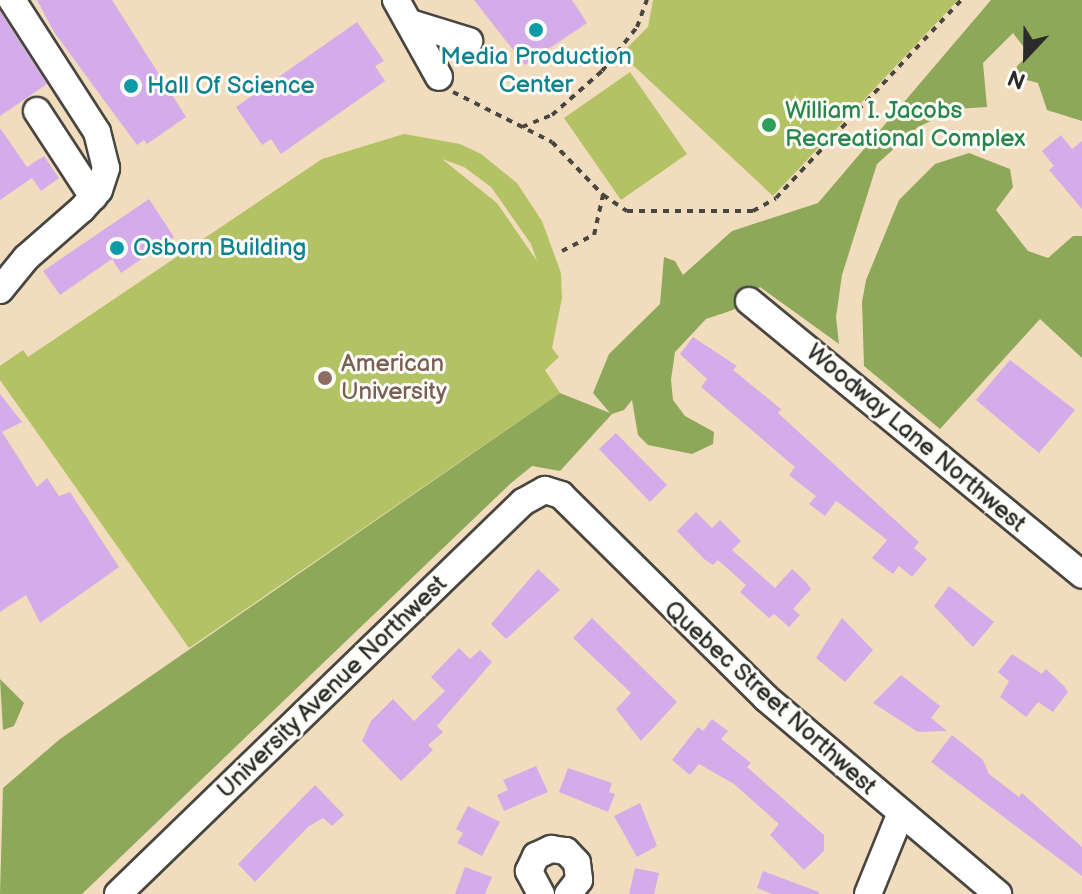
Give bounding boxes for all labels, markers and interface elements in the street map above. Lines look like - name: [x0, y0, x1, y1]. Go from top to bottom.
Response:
- north arrow: [986, 16, 1066, 96]
- marker: Media Production Center: [527, 21, 545, 39]
- place label: Media Production Center: [440, 43, 632, 99]
- text: N: [1004, 63, 1030, 94]
- place label: Hall Of Science: [147, 72, 315, 100]
- marker: Hall Of Science: [122, 77, 140, 95]
- place label: William I. Jacobs Recreational Complex: [785, 97, 1025, 153]
- marker: William I. Jacobs Recreational Complex: [760, 116, 778, 134]
- place label: Osborn Building: [133, 234, 306, 262]
- marker: Osborn Building: [108, 239, 126, 257]
- street label: Woodway Lane Northwest: [800, 337, 1032, 539]
- place label: American University: [341, 350, 447, 406]
- marker: American University: [316, 369, 334, 387]
- street label: University Avenue Northwest: [211, 569, 453, 805]
- street label: Quebec Street Northwest: [658, 595, 882, 801]

